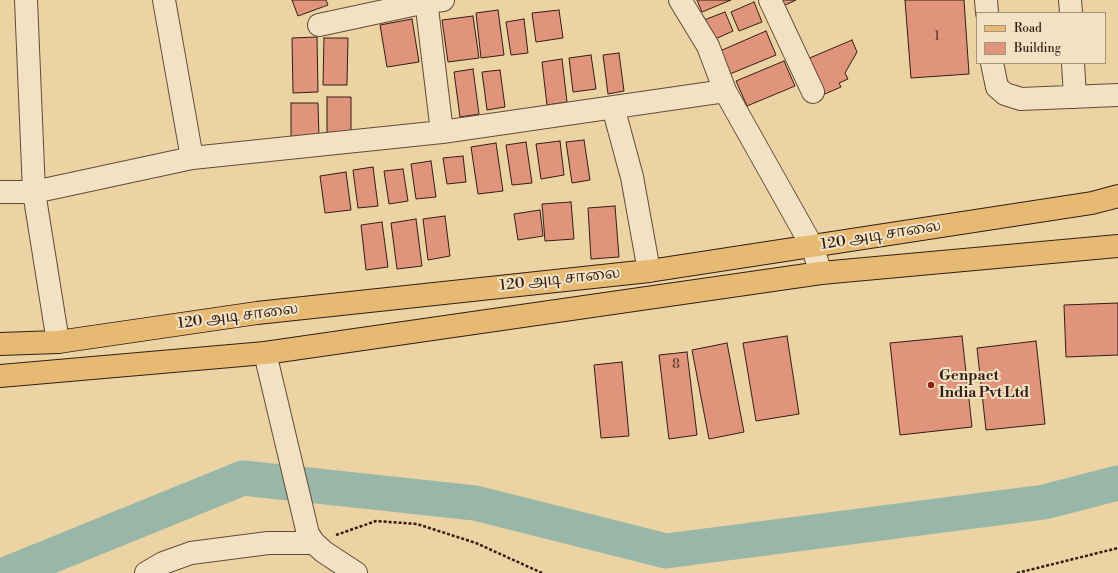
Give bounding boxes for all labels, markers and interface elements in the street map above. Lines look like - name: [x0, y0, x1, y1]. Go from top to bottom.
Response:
- legend: [976, 12, 1106, 64]
- text: Road: [1014, 21, 1042, 36]
- house number: 1: [934, 29, 940, 45]
- text: Building: [1014, 41, 1061, 56]
- street label: 120 அடி சாலை: [820, 218, 942, 254]
- street label: 120 அடி சாலை: [499, 265, 621, 295]
- street label: 120 அடி சாலை: [177, 301, 299, 333]
- house number: 8: [672, 357, 680, 373]
- place label: Genpact India Pvt Ltd: [939, 367, 1029, 402]
- marker: Genpact India Pvt Ltd: [926, 380, 936, 390]

